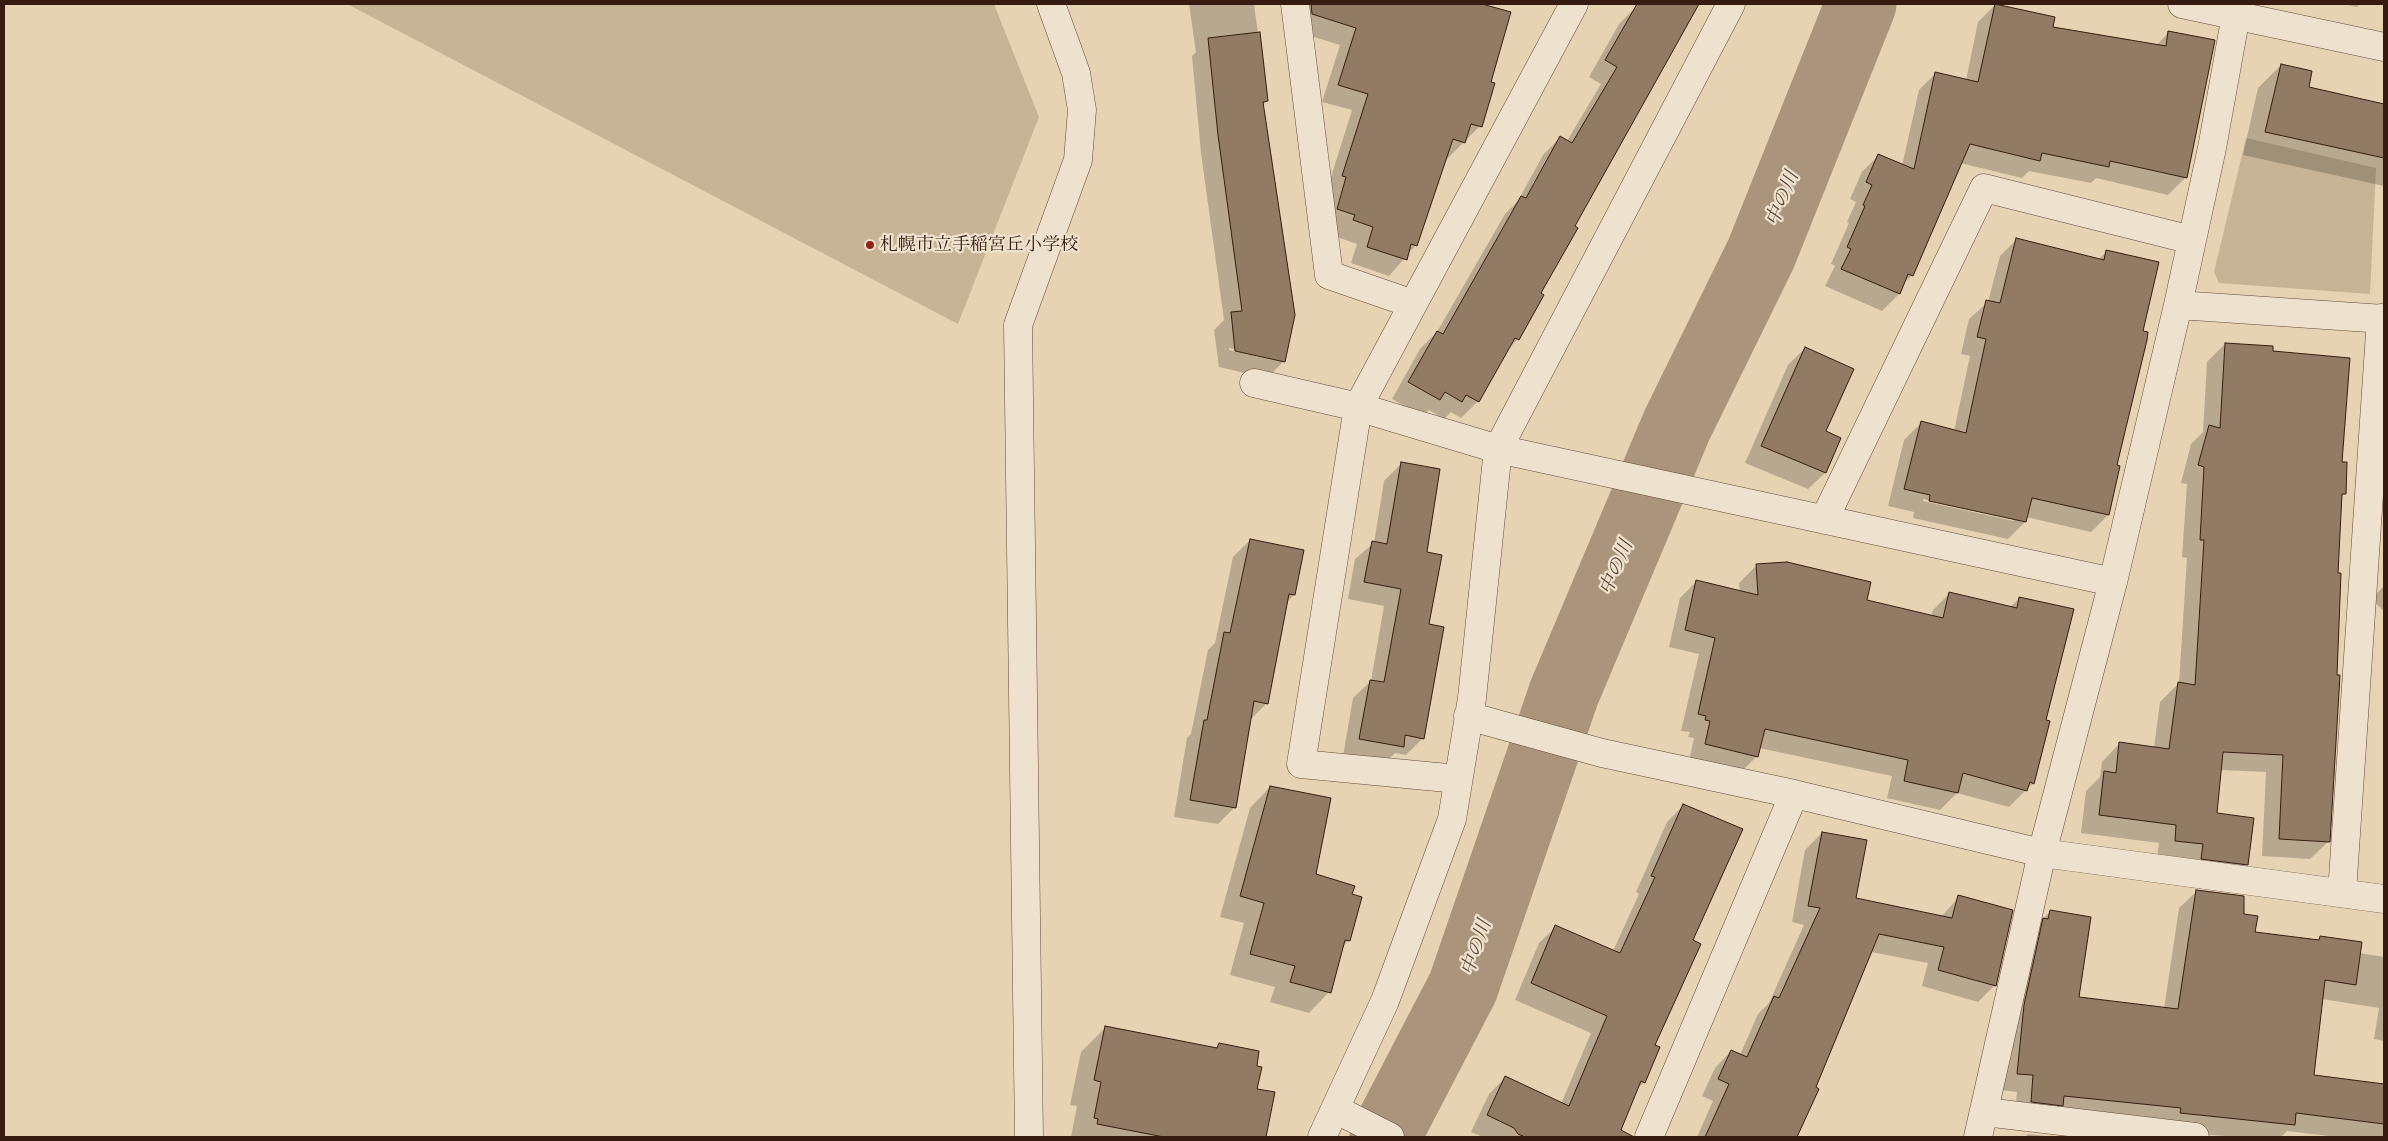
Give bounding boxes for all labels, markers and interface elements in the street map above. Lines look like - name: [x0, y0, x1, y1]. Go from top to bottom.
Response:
- water label: 中の川: [1762, 168, 1804, 230]
- place label: 札幌市立手稲宮丘小学校: [880, 234, 1078, 256]
- marker: 札幌市立手稲宮丘小学校: [864, 239, 876, 251]
- water label: 中の川: [1595, 537, 1639, 599]
- water label: 中の川: [1457, 917, 1497, 979]

